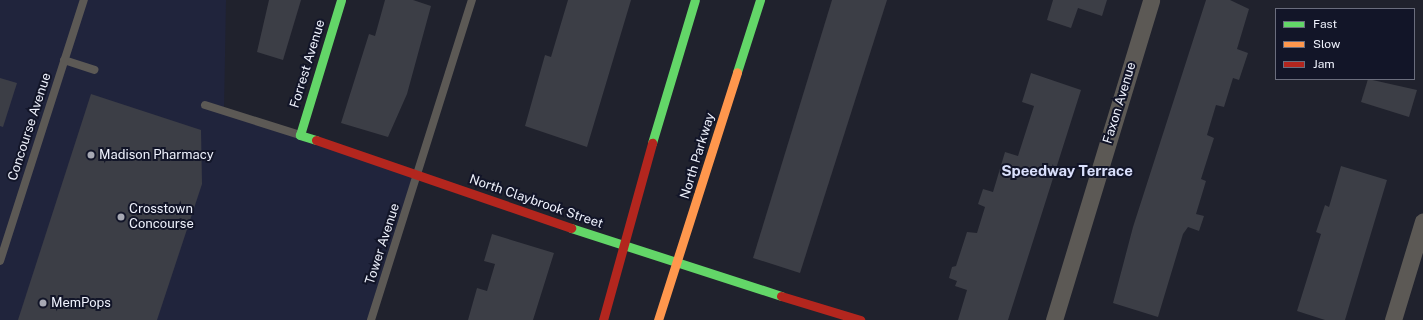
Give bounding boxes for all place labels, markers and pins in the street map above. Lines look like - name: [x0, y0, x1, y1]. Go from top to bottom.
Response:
- place label: Madison Pharmacy: [99, 147, 214, 163]
- marker: Madison Pharmacy: [86, 150, 96, 160]
- place label: Crosstown Concourse: [129, 202, 194, 233]
- marker: Crosstown Concourse: [116, 212, 126, 222]
- place label: MemPops: [51, 295, 111, 311]
- marker: MemPops: [38, 298, 48, 308]

